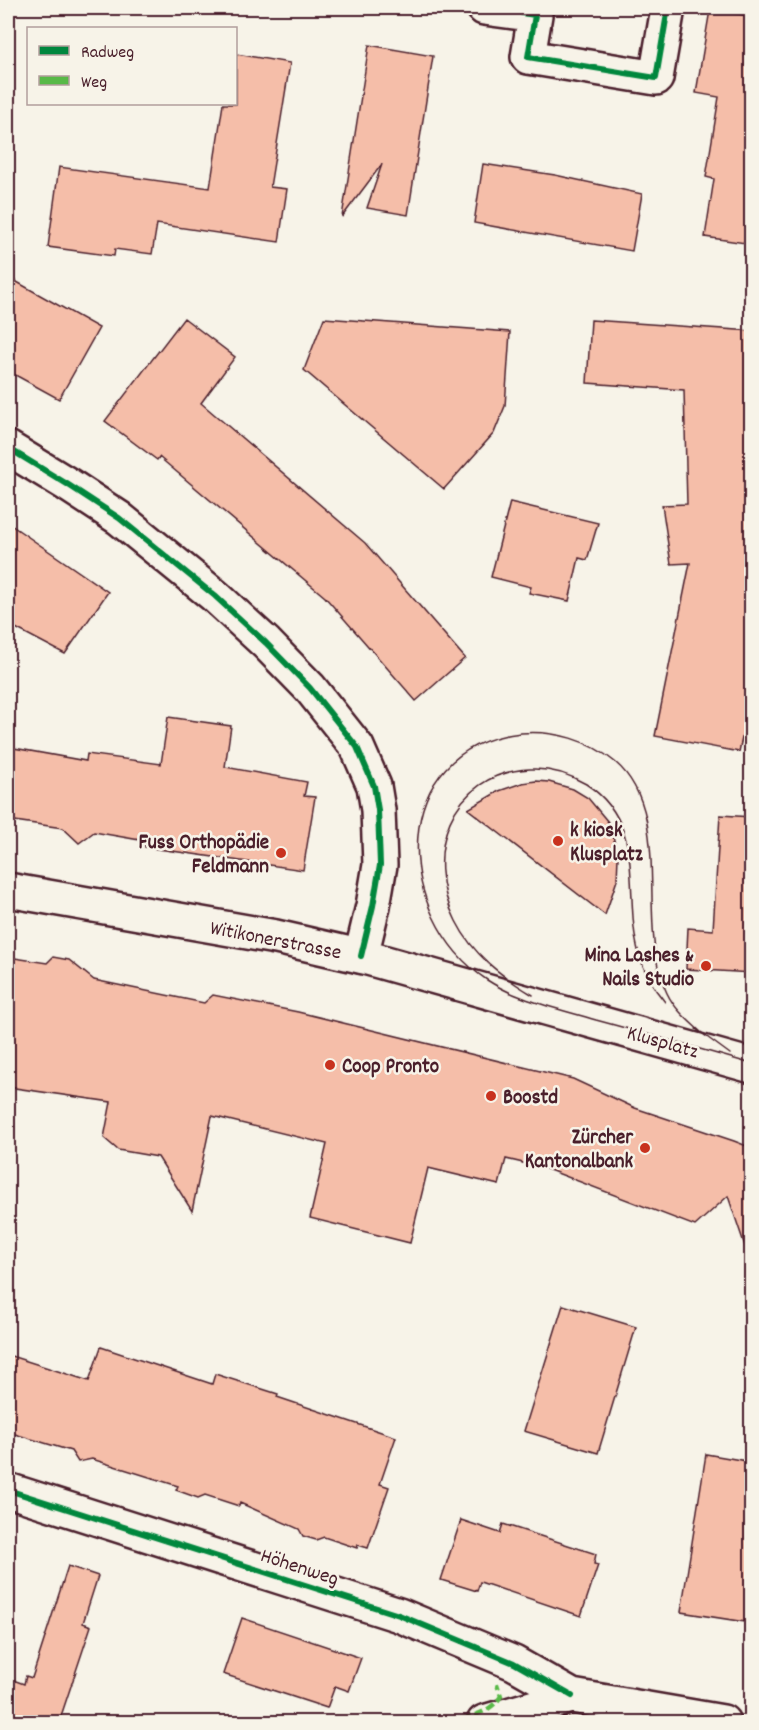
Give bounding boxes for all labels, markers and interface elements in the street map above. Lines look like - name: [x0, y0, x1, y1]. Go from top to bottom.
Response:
- legend: [27, 27, 237, 105]
- text: Radweg: [81, 41, 134, 66]
- text: Weg: [81, 71, 107, 96]
- place label: k kiosk Klusplatz: [570, 817, 644, 871]
- place label: Fuss Orthopädie Feldmann: [138, 829, 269, 883]
- marker: k kiosk Klusplatz: [551, 834, 565, 848]
- marker: Fuss Orthopädie Feldmann: [274, 846, 288, 860]
- street label: Witikonerstrasse: [207, 914, 344, 969]
- place label: Mina Lashes & Nails Studio: [584, 942, 694, 996]
- marker: Mina Lashes & Nails Studio: [699, 959, 713, 973]
- street label: Klusplatz: [623, 1019, 701, 1068]
- place label: Coop Pronto: [342, 1053, 439, 1083]
- marker: Coop Pronto: [323, 1058, 337, 1072]
- place label: Boostd: [503, 1084, 558, 1114]
- marker: Boostd: [484, 1089, 498, 1103]
- place label: Zürcher Kantonalbank: [525, 1124, 634, 1178]
- marker: Zürcher Kantonalbank: [638, 1141, 652, 1155]
- street label: Höhenweg: [256, 1542, 342, 1596]

